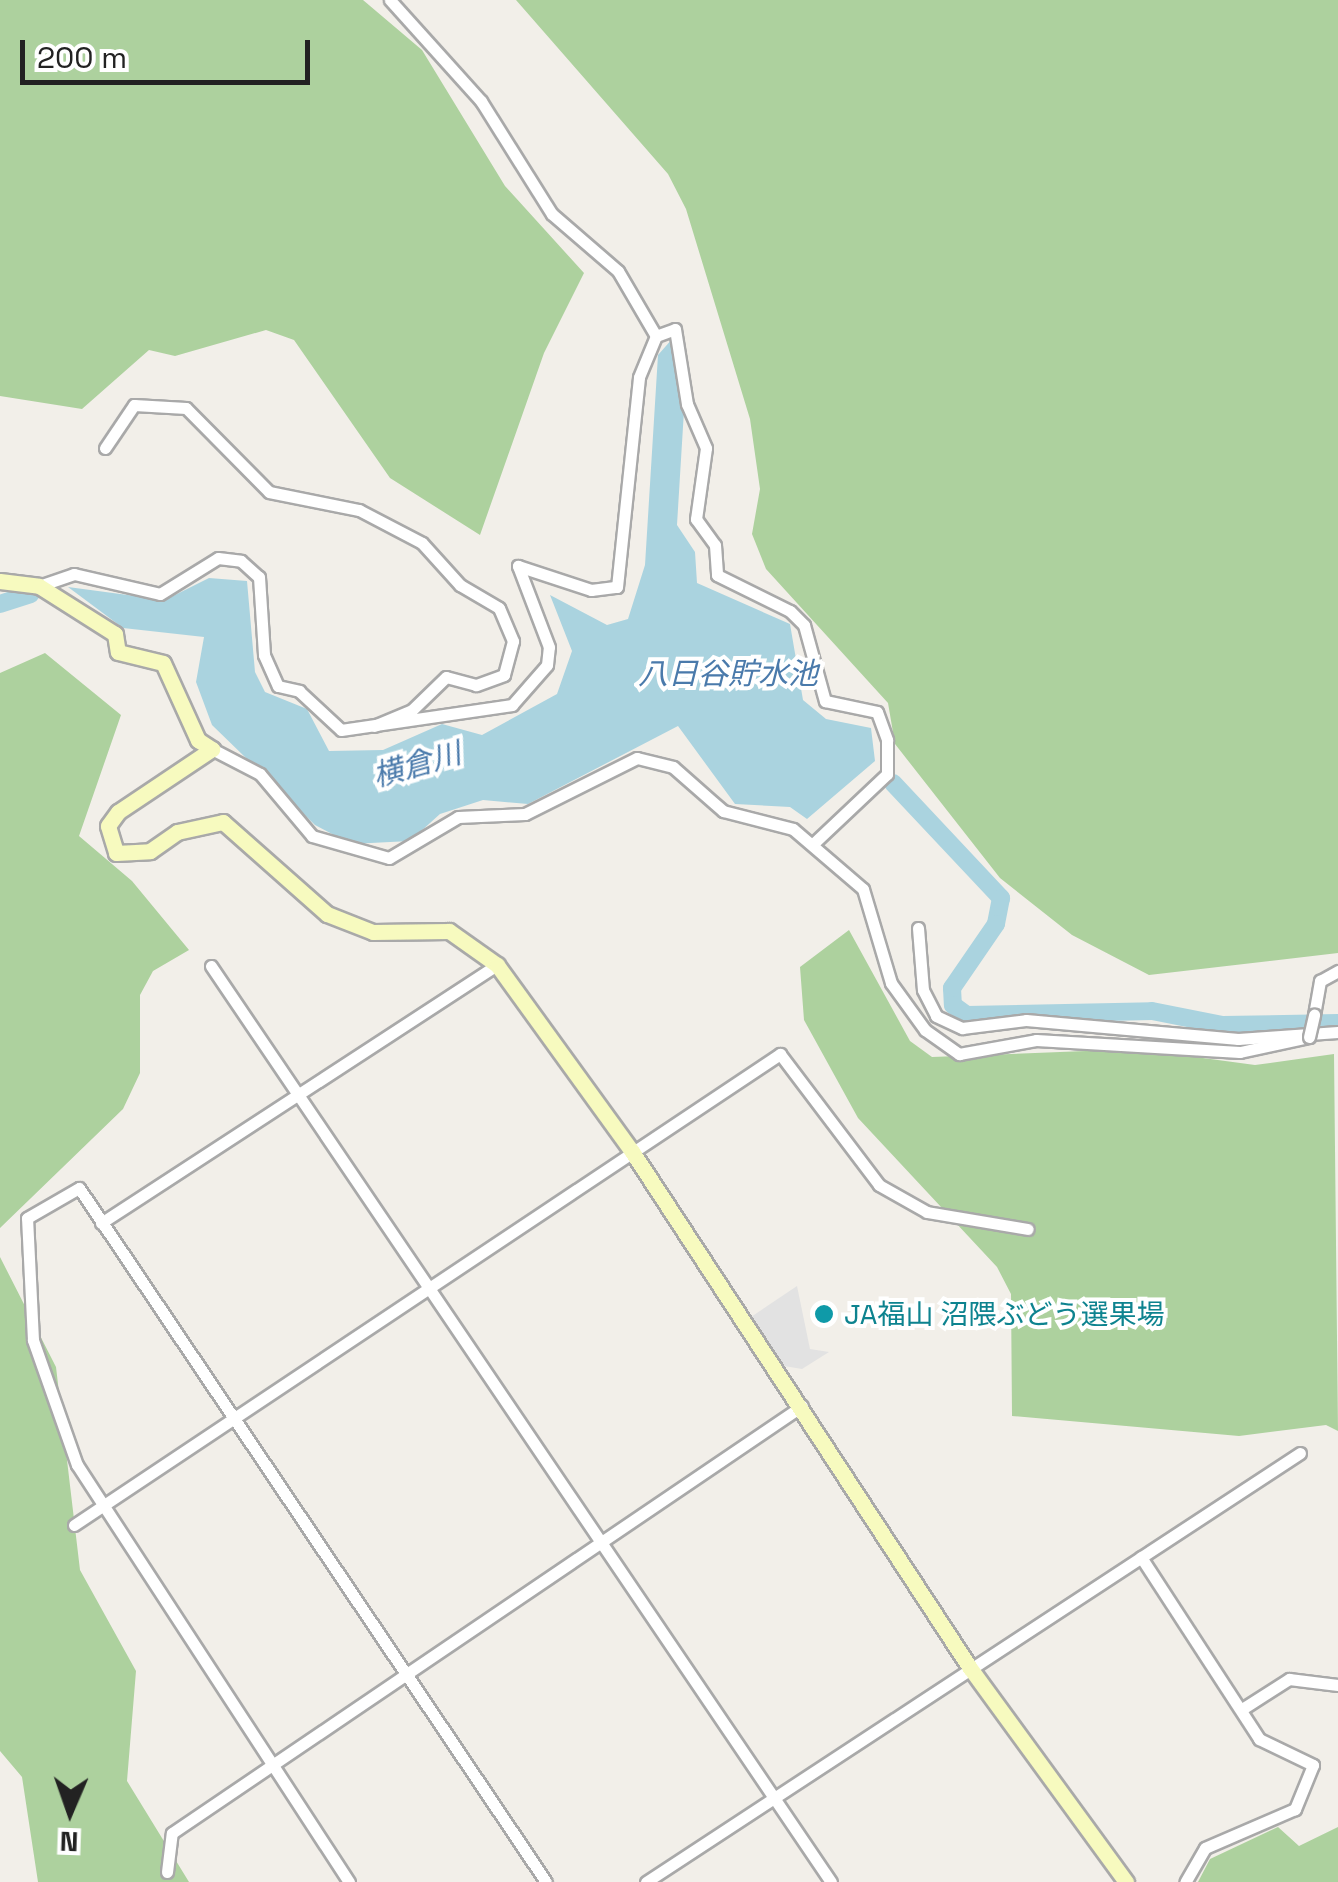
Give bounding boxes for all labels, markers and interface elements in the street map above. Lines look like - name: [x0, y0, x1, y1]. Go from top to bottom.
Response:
- scale bar: [25, 20, 315, 82]
- text: 200 m: [37, 38, 127, 77]
- water label: 八日谷貯水池: [638, 656, 818, 692]
- water label: 横倉川: [369, 735, 465, 795]
- place label: JA福山 沼隈ぶどう選果場: [844, 1297, 1165, 1331]
- marker: JA福山 沼隈ぶどう選果場: [813, 1303, 835, 1325]
- north arrow: [20, 1762, 120, 1862]
- text: N: [59, 1824, 79, 1860]

